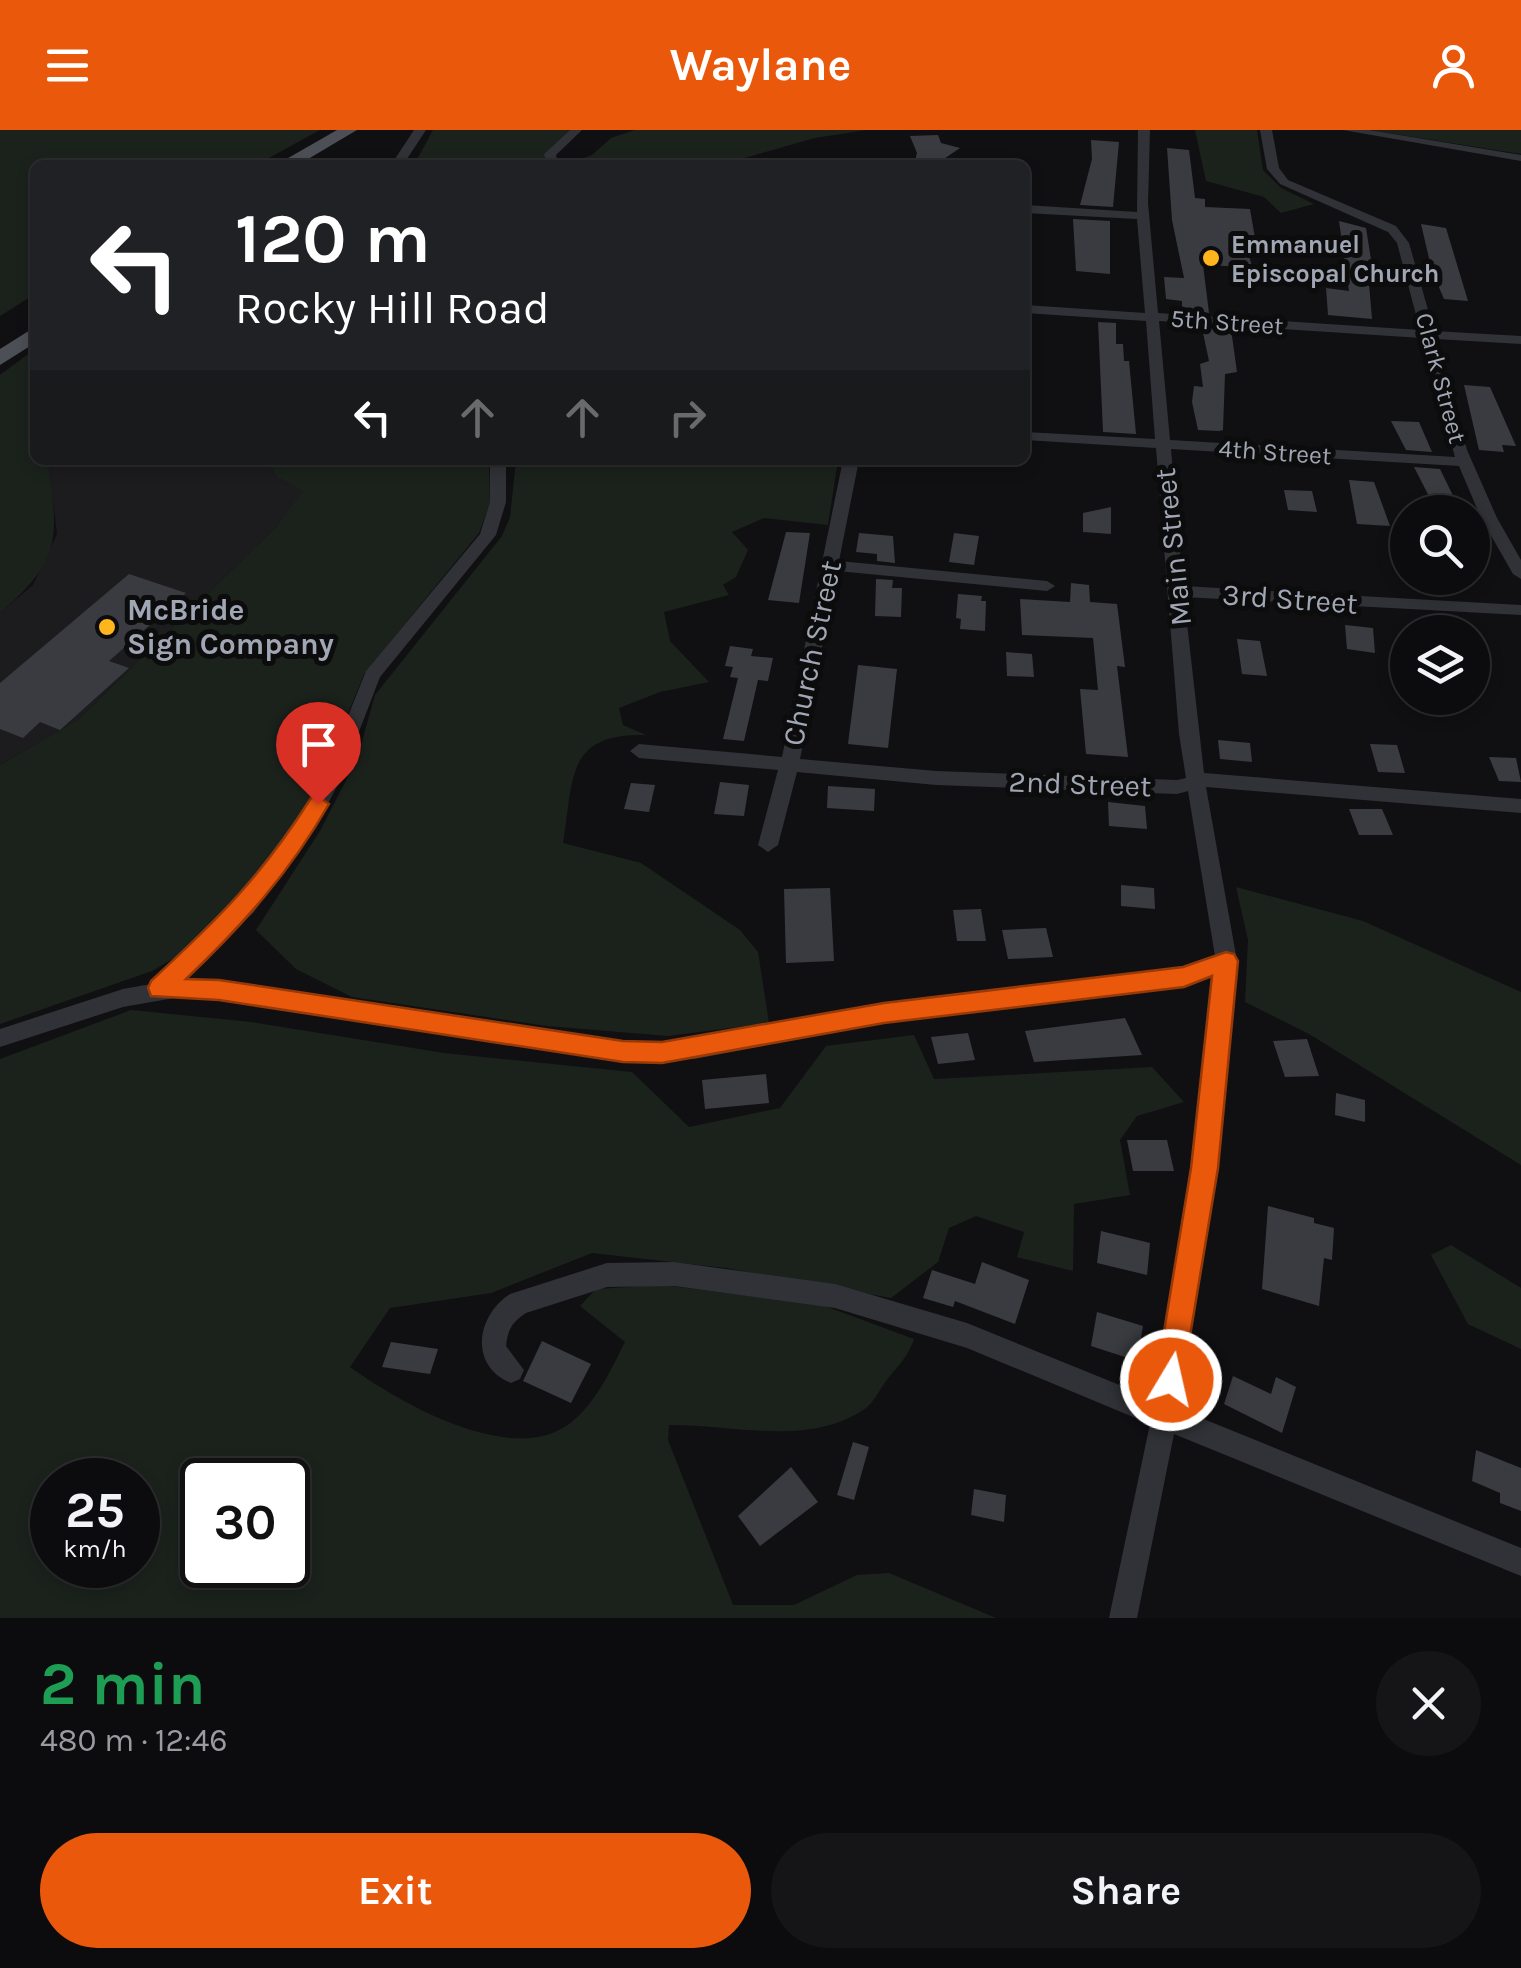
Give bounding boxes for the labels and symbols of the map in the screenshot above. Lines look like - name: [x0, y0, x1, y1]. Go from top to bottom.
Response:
- place label: Emmanuel Episcopal Church: [1231, 230, 1439, 288]
- marker: Emmanuel Episcopal Church: [1200, 247, 1222, 269]
- street label: 5th Street: [1170, 304, 1284, 340]
- street label: Clark Street: [1410, 310, 1472, 446]
- street label: 4th Street: [1218, 434, 1332, 470]
- street label: Main Street: [1147, 466, 1199, 628]
- street label: Church Street: [775, 557, 849, 749]
- street label: 3rd Street: [1221, 576, 1359, 622]
- place label: McBride Sign Company: [127, 592, 334, 662]
- marker: McBride Sign Company: [96, 616, 118, 638]
- pin: [276, 702, 361, 805]
- street label: 2nd Street: [1008, 764, 1152, 804]
- position arrow: [1119, 1328, 1223, 1432]
- speed limit sign: 30: [180, 1458, 310, 1588]

